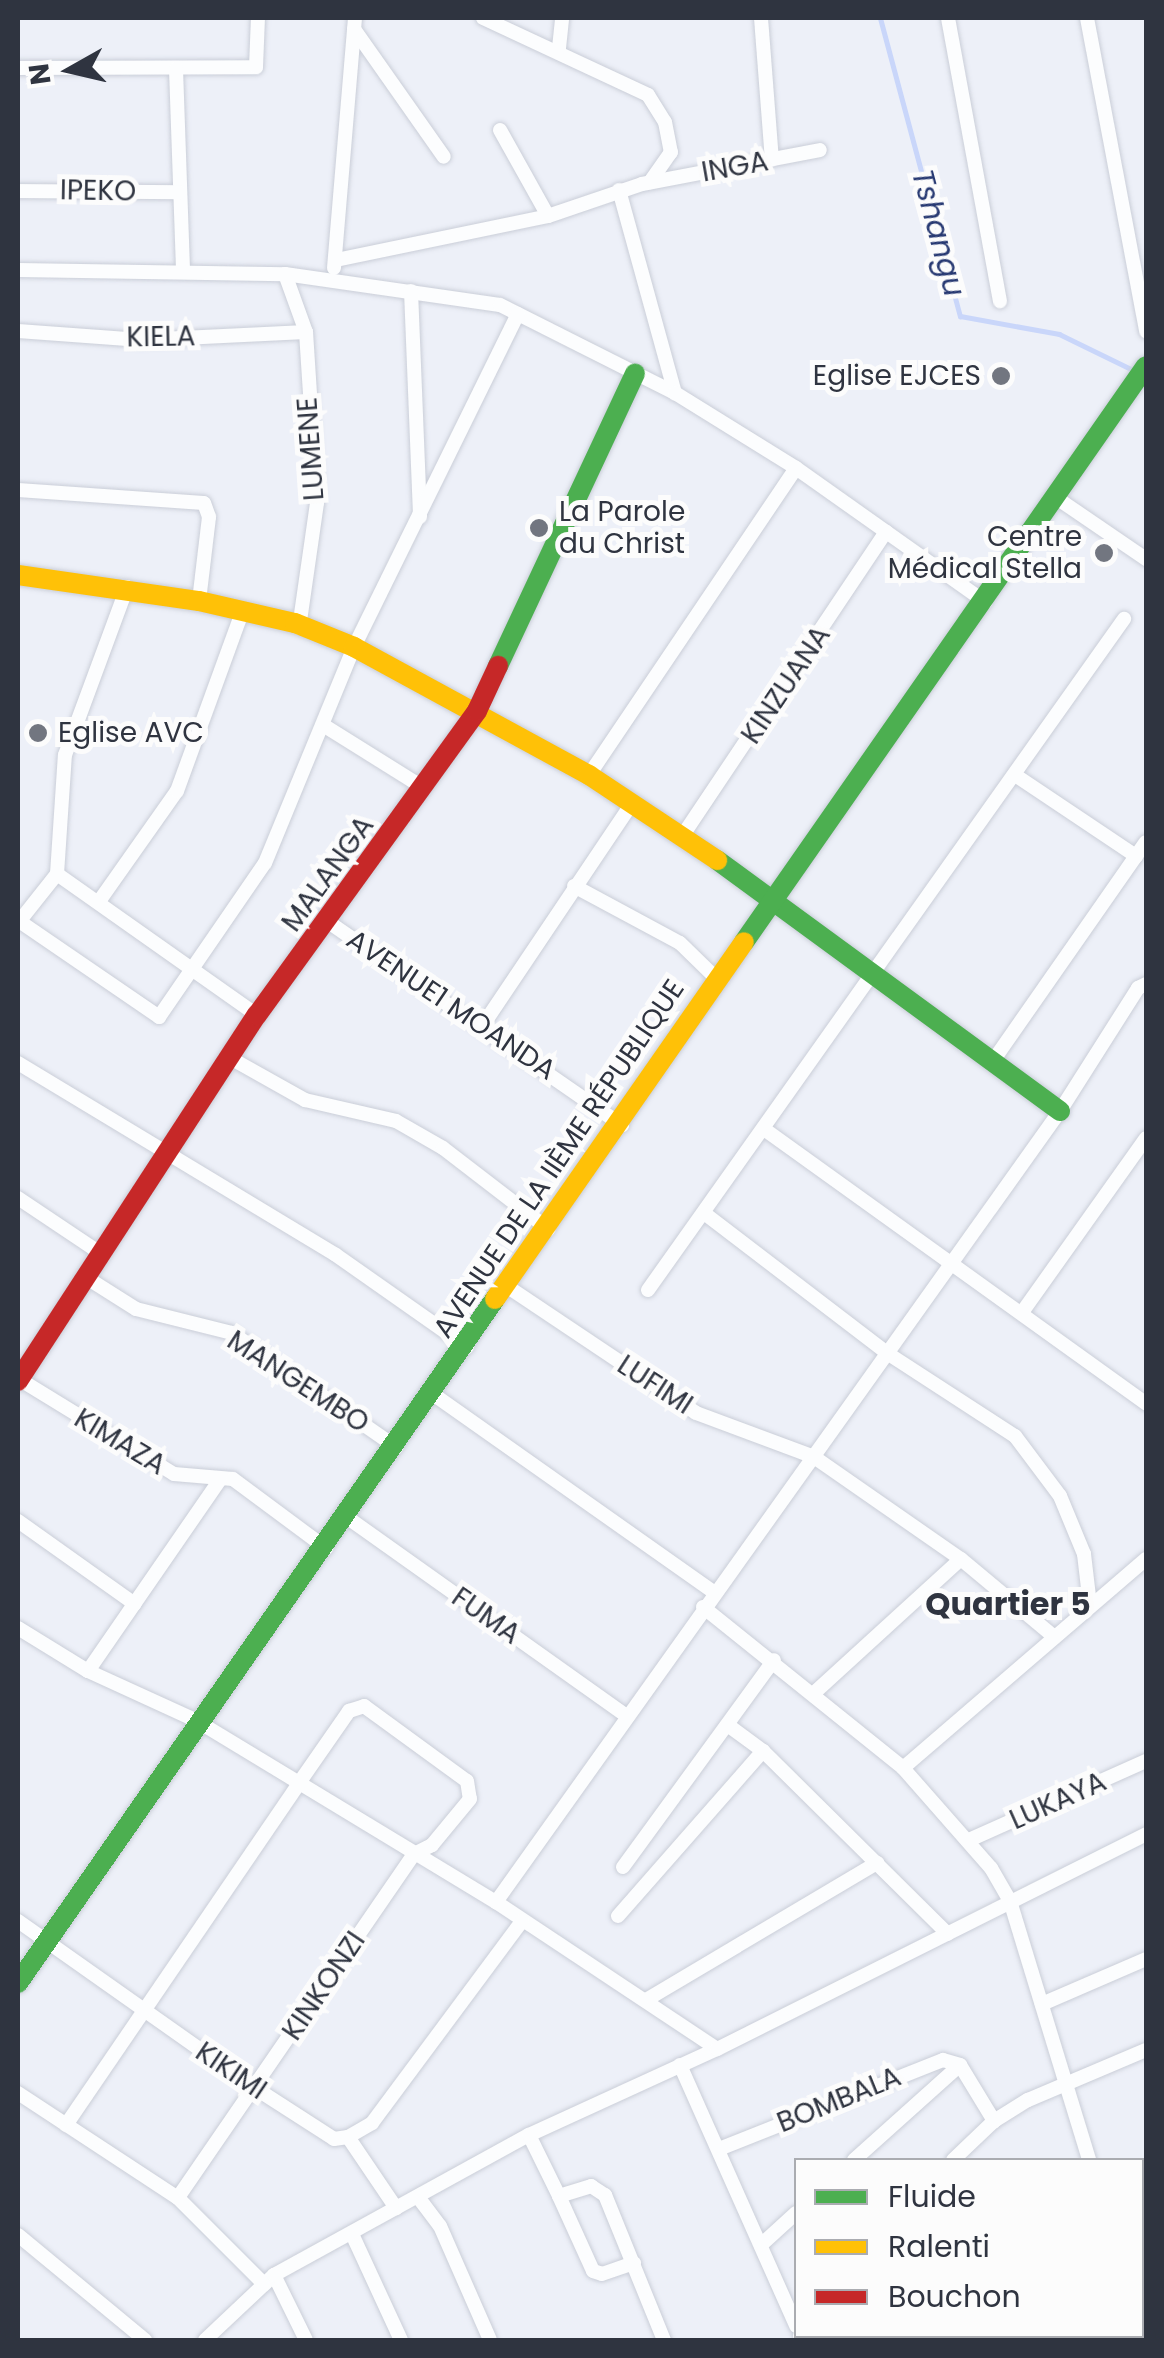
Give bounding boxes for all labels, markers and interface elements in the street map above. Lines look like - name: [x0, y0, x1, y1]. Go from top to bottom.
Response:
- north arrow: [20, 20, 120, 120]
- text: N: [19, 61, 61, 87]
- street label: INGA: [699, 145, 771, 189]
- water label: Tshangu: [904, 166, 972, 300]
- street label: IPEKO: [60, 174, 136, 208]
- street label: KIELA: [126, 320, 196, 354]
- place label: Eglise EJCES: [813, 359, 981, 393]
- marker: Eglise EJCES: [990, 365, 1012, 387]
- street label: LUMENE: [291, 396, 331, 502]
- place label: La Parole du Christ: [559, 495, 685, 561]
- marker: La Parole du Christ: [528, 517, 550, 539]
- place label: Centre Médical Stella: [888, 520, 1082, 586]
- marker: Centre Médical Stella: [1091, 540, 1117, 566]
- street label: KINZUANA: [734, 620, 838, 750]
- place label: Eglise AVC: [58, 716, 204, 750]
- marker: Eglise AVC: [27, 722, 49, 744]
- street label: MALANGA: [275, 810, 381, 938]
- street label: AVENUE1 MOANDA: [340, 923, 562, 1087]
- street label: AVENUE DE LA IIÈME RÉPUBLIQUE: [426, 974, 692, 1344]
- street label: MANGEMBO: [221, 1324, 375, 1440]
- street label: LUFIMI: [611, 1348, 699, 1422]
- street label: KIMAZA: [68, 1402, 172, 1482]
- street label: FUMA: [445, 1580, 527, 1652]
- district label: Quartier 5: [925, 1585, 1091, 1623]
- street label: LUKAYA: [1005, 1765, 1111, 1837]
- street label: KINKONZI: [275, 1925, 373, 2047]
- street label: KIKIMI: [189, 2035, 273, 2107]
- street label: BOMBALA: [772, 2060, 906, 2140]
- legend: [794, 2158, 1144, 2338]
- text: Fluide: [888, 2175, 976, 2218]
- text: Ralenti: [888, 2225, 990, 2268]
- text: Bouchon: [888, 2275, 1021, 2318]

